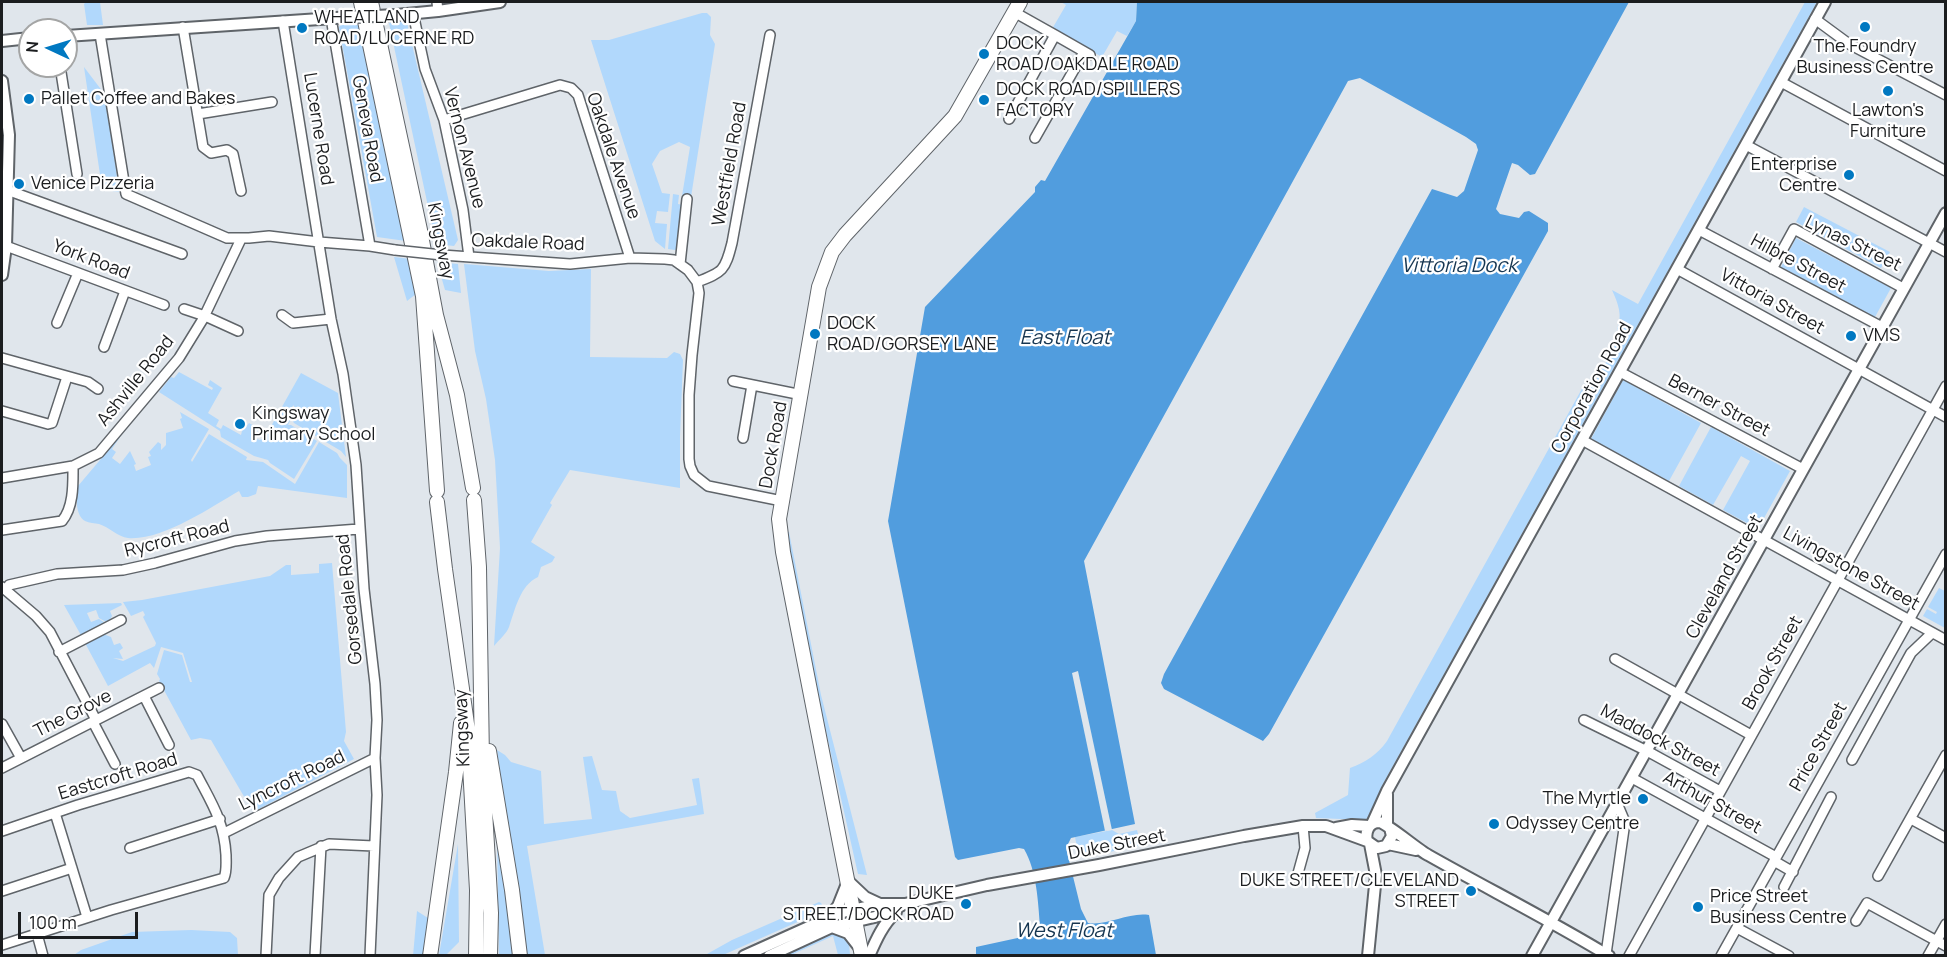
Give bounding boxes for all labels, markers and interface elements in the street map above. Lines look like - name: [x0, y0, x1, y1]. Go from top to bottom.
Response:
- place label: WHEATLAND ROAD/LUCERNE RD: [314, 7, 474, 50]
- north arrow: [18, 18, 78, 78]
- marker: The Foundry Business Centre: [1858, 20, 1872, 34]
- marker: WHEATLAND ROAD/LUCERNE RD: [295, 21, 309, 35]
- place label: DOCK ROAD/OAKDALE ROAD: [996, 33, 1179, 76]
- place label: The Foundry Business Centre: [1797, 36, 1933, 78]
- text: N: [21, 40, 43, 53]
- marker: DOCK ROAD/OAKDALE ROAD: [977, 47, 991, 61]
- street label: Lucerne Road: [298, 71, 338, 187]
- street label: Geneva Road: [347, 74, 387, 184]
- place label: DOCK ROAD/SPILLERS FACTORY: [996, 79, 1180, 122]
- marker: Lawton's Furniture: [1881, 84, 1895, 98]
- street label: Vernon Avenue: [439, 85, 489, 211]
- place label: Pallet Coffee and Bakes: [41, 88, 236, 110]
- street label: Oakdale Avenue: [581, 90, 645, 222]
- marker: Pallet Coffee and Bakes: [22, 92, 36, 106]
- marker: DOCK ROAD/SPILLERS FACTORY: [977, 93, 991, 107]
- street label: Westfield Road: [708, 100, 752, 228]
- place label: Lawton's Furniture: [1850, 100, 1926, 142]
- place label: Enterprise Centre: [1751, 154, 1837, 196]
- marker: Enterprise Centre: [1842, 168, 1856, 182]
- place label: Venice Pizzeria: [31, 173, 154, 195]
- marker: Venice Pizzeria: [12, 177, 26, 191]
- street label: Kingsway: [422, 201, 458, 281]
- street label: Lynas Street: [1801, 211, 1905, 277]
- street label: Oakdale Road: [471, 230, 585, 256]
- street label: Hilbre Street: [1747, 230, 1849, 298]
- street label: York Road: [49, 235, 133, 285]
- water label: Vittoria Dock: [1401, 254, 1517, 278]
- street label: Vittoria Street: [1716, 264, 1828, 340]
- place label: DOCK ROAD/GORSEY LANE: [827, 313, 997, 356]
- street label: Corporation Road: [1547, 319, 1637, 457]
- place label: VMS: [1863, 325, 1900, 347]
- water label: East Float: [1020, 326, 1110, 350]
- marker: DOCK ROAD/GORSEY LANE: [808, 327, 822, 341]
- marker: VMS: [1844, 329, 1858, 343]
- street label: Ashville Road: [93, 331, 179, 431]
- street label: Berner Street: [1664, 370, 1774, 442]
- street label: Dock Road: [756, 400, 792, 490]
- place label: Kingsway Primary School: [252, 403, 376, 446]
- marker: Kingsway Primary School: [233, 417, 247, 431]
- street label: Cleveland Street: [1682, 511, 1768, 643]
- street label: Rycroft Road: [122, 516, 232, 562]
- street label: Livingstone Street: [1779, 523, 1923, 615]
- street label: Gorsedale Road: [332, 533, 368, 665]
- street label: Brook Street: [1738, 612, 1808, 714]
- street label: The Grove: [31, 685, 115, 743]
- street label: Kingsway: [451, 689, 475, 767]
- street label: Price Street: [1786, 699, 1852, 795]
- street label: Maddock Street: [1596, 700, 1724, 782]
- street label: Lyncroft Road: [236, 746, 348, 816]
- street label: Eastcroft Road: [56, 749, 180, 805]
- street label: Arthur Street: [1659, 767, 1765, 839]
- place label: The Myrtle: [1542, 788, 1631, 810]
- marker: The Myrtle: [1636, 792, 1650, 806]
- place label: Odyssey Centre: [1506, 813, 1639, 835]
- marker: Odyssey Centre: [1487, 817, 1501, 831]
- street label: Duke Street: [1067, 825, 1167, 865]
- place label: DUKE STREET/CLEVELAND STREET: [1240, 870, 1459, 912]
- place label: DUKE STREET/DOCK ROAD: [783, 883, 954, 926]
- marker: DUKE STREET/CLEVELAND STREET: [1464, 884, 1478, 898]
- place label: Price Street Business Centre: [1710, 886, 1847, 928]
- marker: DUKE STREET/DOCK ROAD: [959, 897, 973, 911]
- scale bar: [21, 900, 141, 938]
- marker: Price Street Business Centre: [1691, 900, 1705, 914]
- text: 100 m: [29, 910, 77, 934]
- water label: West Float: [1015, 919, 1113, 943]

